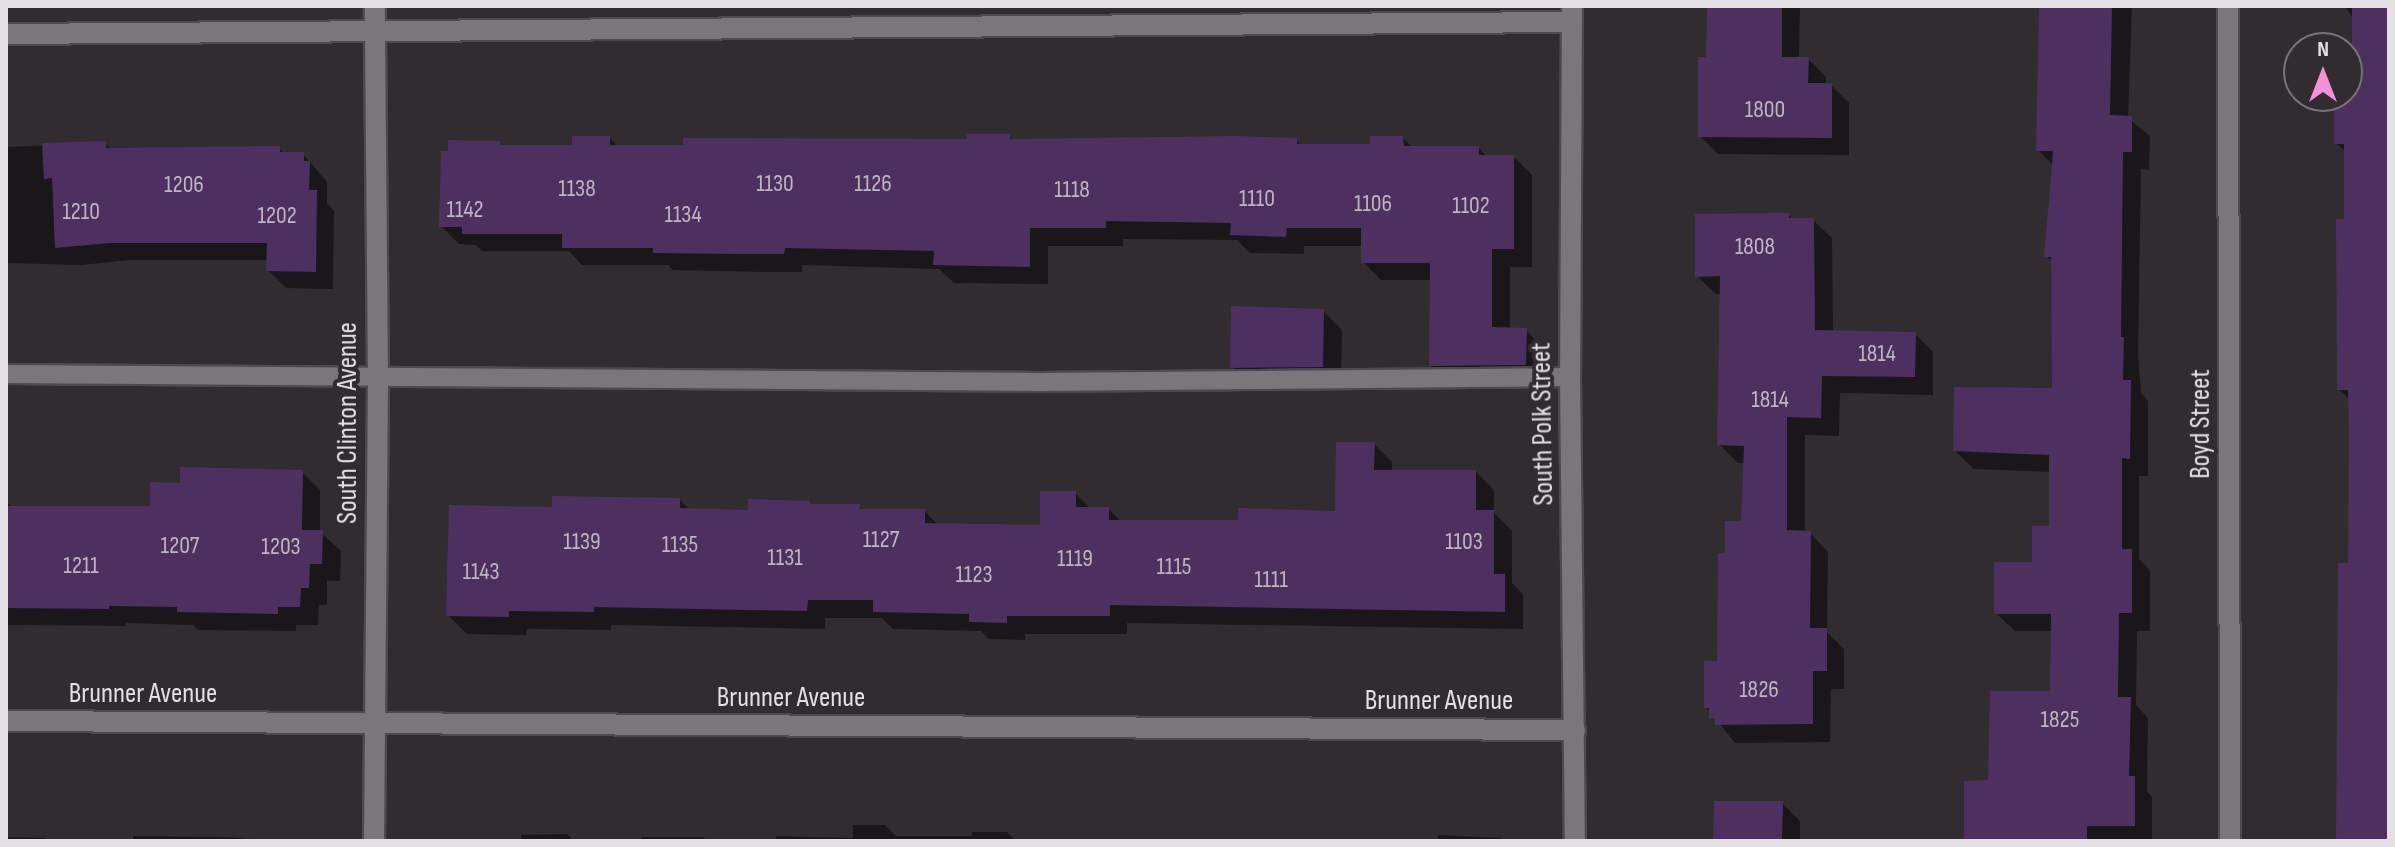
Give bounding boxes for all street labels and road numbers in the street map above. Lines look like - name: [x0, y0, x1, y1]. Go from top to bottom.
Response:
- street label: South Clinton Avenue: [331, 322, 365, 524]
- street label: South Polk Street: [1525, 342, 1561, 506]
- street label: Boyd Street: [2184, 369, 2218, 479]
- street label: Brunner Avenue: [69, 677, 217, 711]
- street label: Brunner Avenue: [717, 681, 865, 715]
- street label: Brunner Avenue: [1365, 684, 1513, 718]

